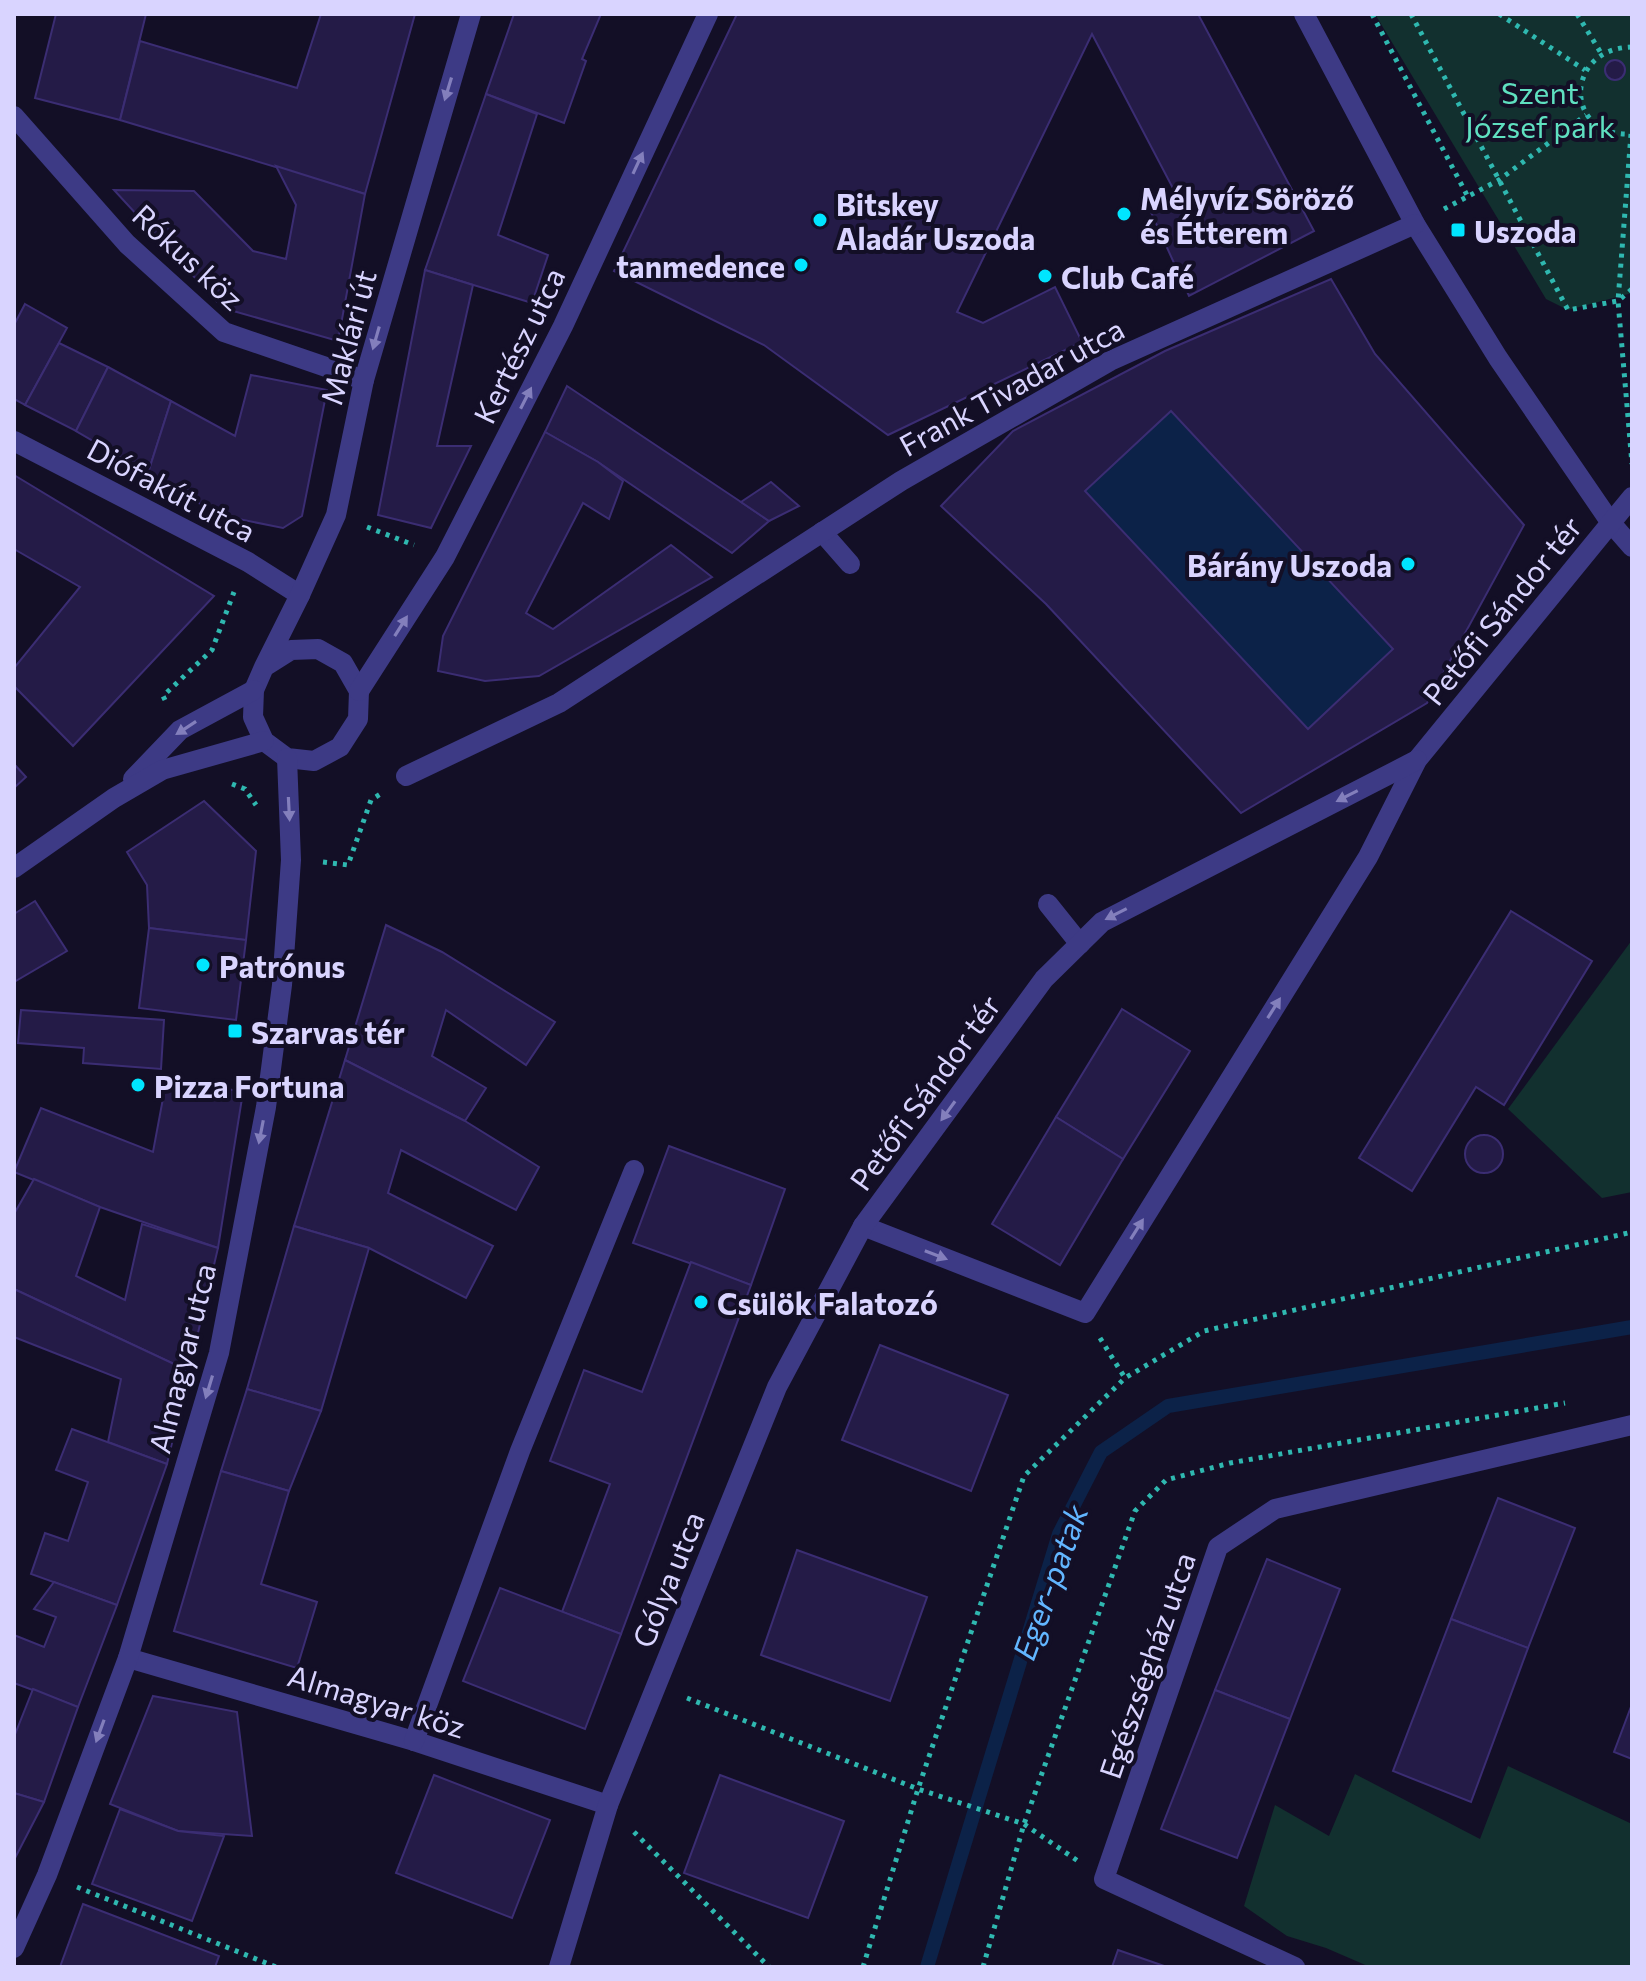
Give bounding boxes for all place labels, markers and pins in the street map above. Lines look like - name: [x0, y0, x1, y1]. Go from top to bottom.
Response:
- place label: Mélyvíz Söröző és Étterem: [1140, 179, 1354, 250]
- place label: Bitskey Aladár Uszoda: [836, 185, 1035, 256]
- marker: Mélyvíz Söröző és Étterem: [1115, 205, 1133, 223]
- marker: Bitskey Aladár Uszoda: [811, 211, 829, 229]
- place label: Uszoda: [1474, 212, 1577, 249]
- marker: Uszoda: [1449, 221, 1467, 239]
- place label: tanmedence: [616, 247, 785, 284]
- marker: tanmedence: [792, 256, 810, 274]
- place label: Club Café: [1061, 258, 1194, 295]
- marker: Club Café: [1036, 267, 1054, 285]
- place label: Bárány Uszoda: [1187, 546, 1392, 583]
- marker: Bárány Uszoda: [1399, 555, 1417, 573]
- place label: Patrónus: [219, 947, 345, 984]
- marker: Patrónus: [194, 956, 212, 974]
- place label: Szarvas tér: [251, 1013, 405, 1050]
- marker: Szarvas tér: [226, 1022, 244, 1040]
- place label: Pizza Fortuna: [154, 1067, 345, 1104]
- marker: Pizza Fortuna: [129, 1076, 147, 1094]
- place label: Csülök Falatozó: [717, 1284, 938, 1321]
- marker: Csülök Falatozó: [692, 1293, 710, 1311]

